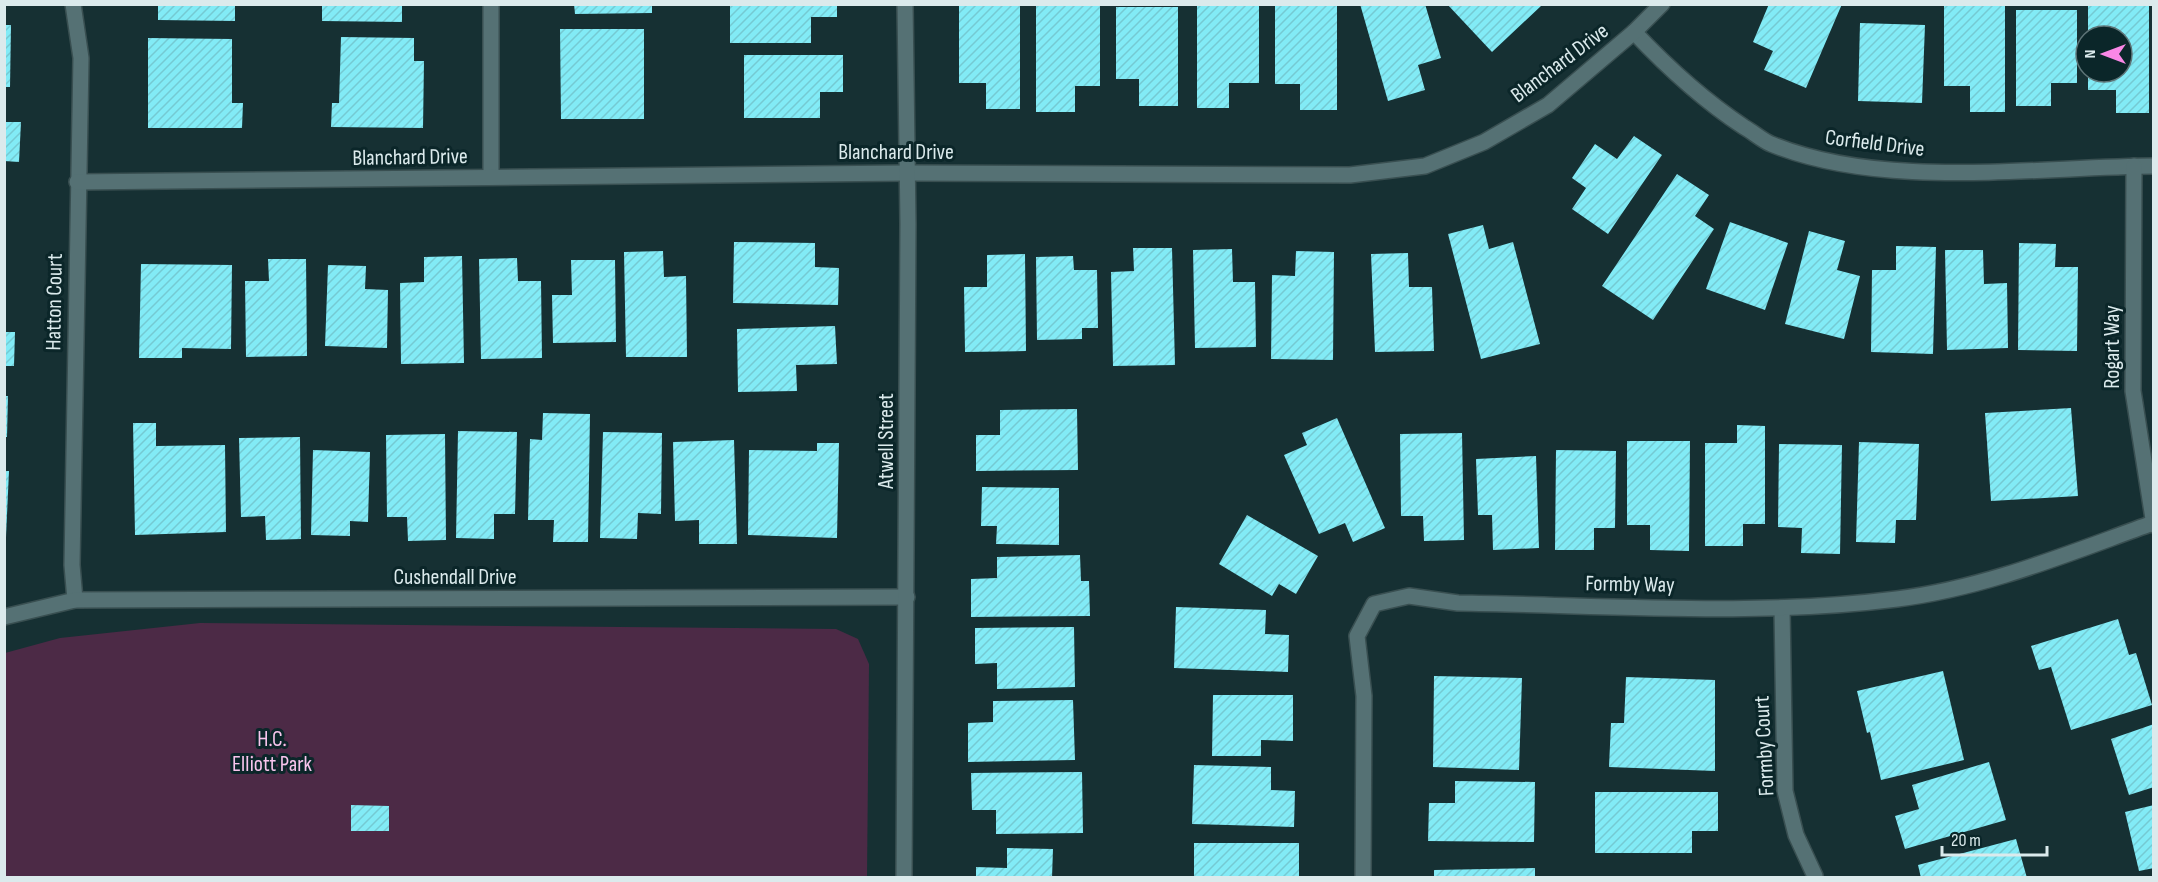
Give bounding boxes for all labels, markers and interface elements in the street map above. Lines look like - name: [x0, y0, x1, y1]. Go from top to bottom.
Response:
- street label: Blanchard Drive: [1506, 18, 1614, 109]
- north arrow: [2074, 24, 2134, 84]
- text: N: [2081, 50, 2100, 58]
- street label: Corfield Drive: [1824, 124, 1926, 163]
- street label: Blanchard Drive: [838, 139, 954, 166]
- street label: Blanchard Drive: [352, 143, 468, 172]
- street label: Hatton Court: [40, 253, 69, 351]
- street label: Rogart Way: [2099, 305, 2126, 389]
- street label: Atwell Street: [873, 393, 900, 490]
- street label: Cushendall Drive: [393, 564, 517, 591]
- street label: Formby Way: [1585, 570, 1675, 599]
- street label: Formby Court: [1748, 695, 1781, 797]
- park label: H.C. Elliott Park: [232, 726, 313, 778]
- scale bar: [1942, 819, 2047, 857]
- text: 20 m: [1951, 830, 1981, 851]

